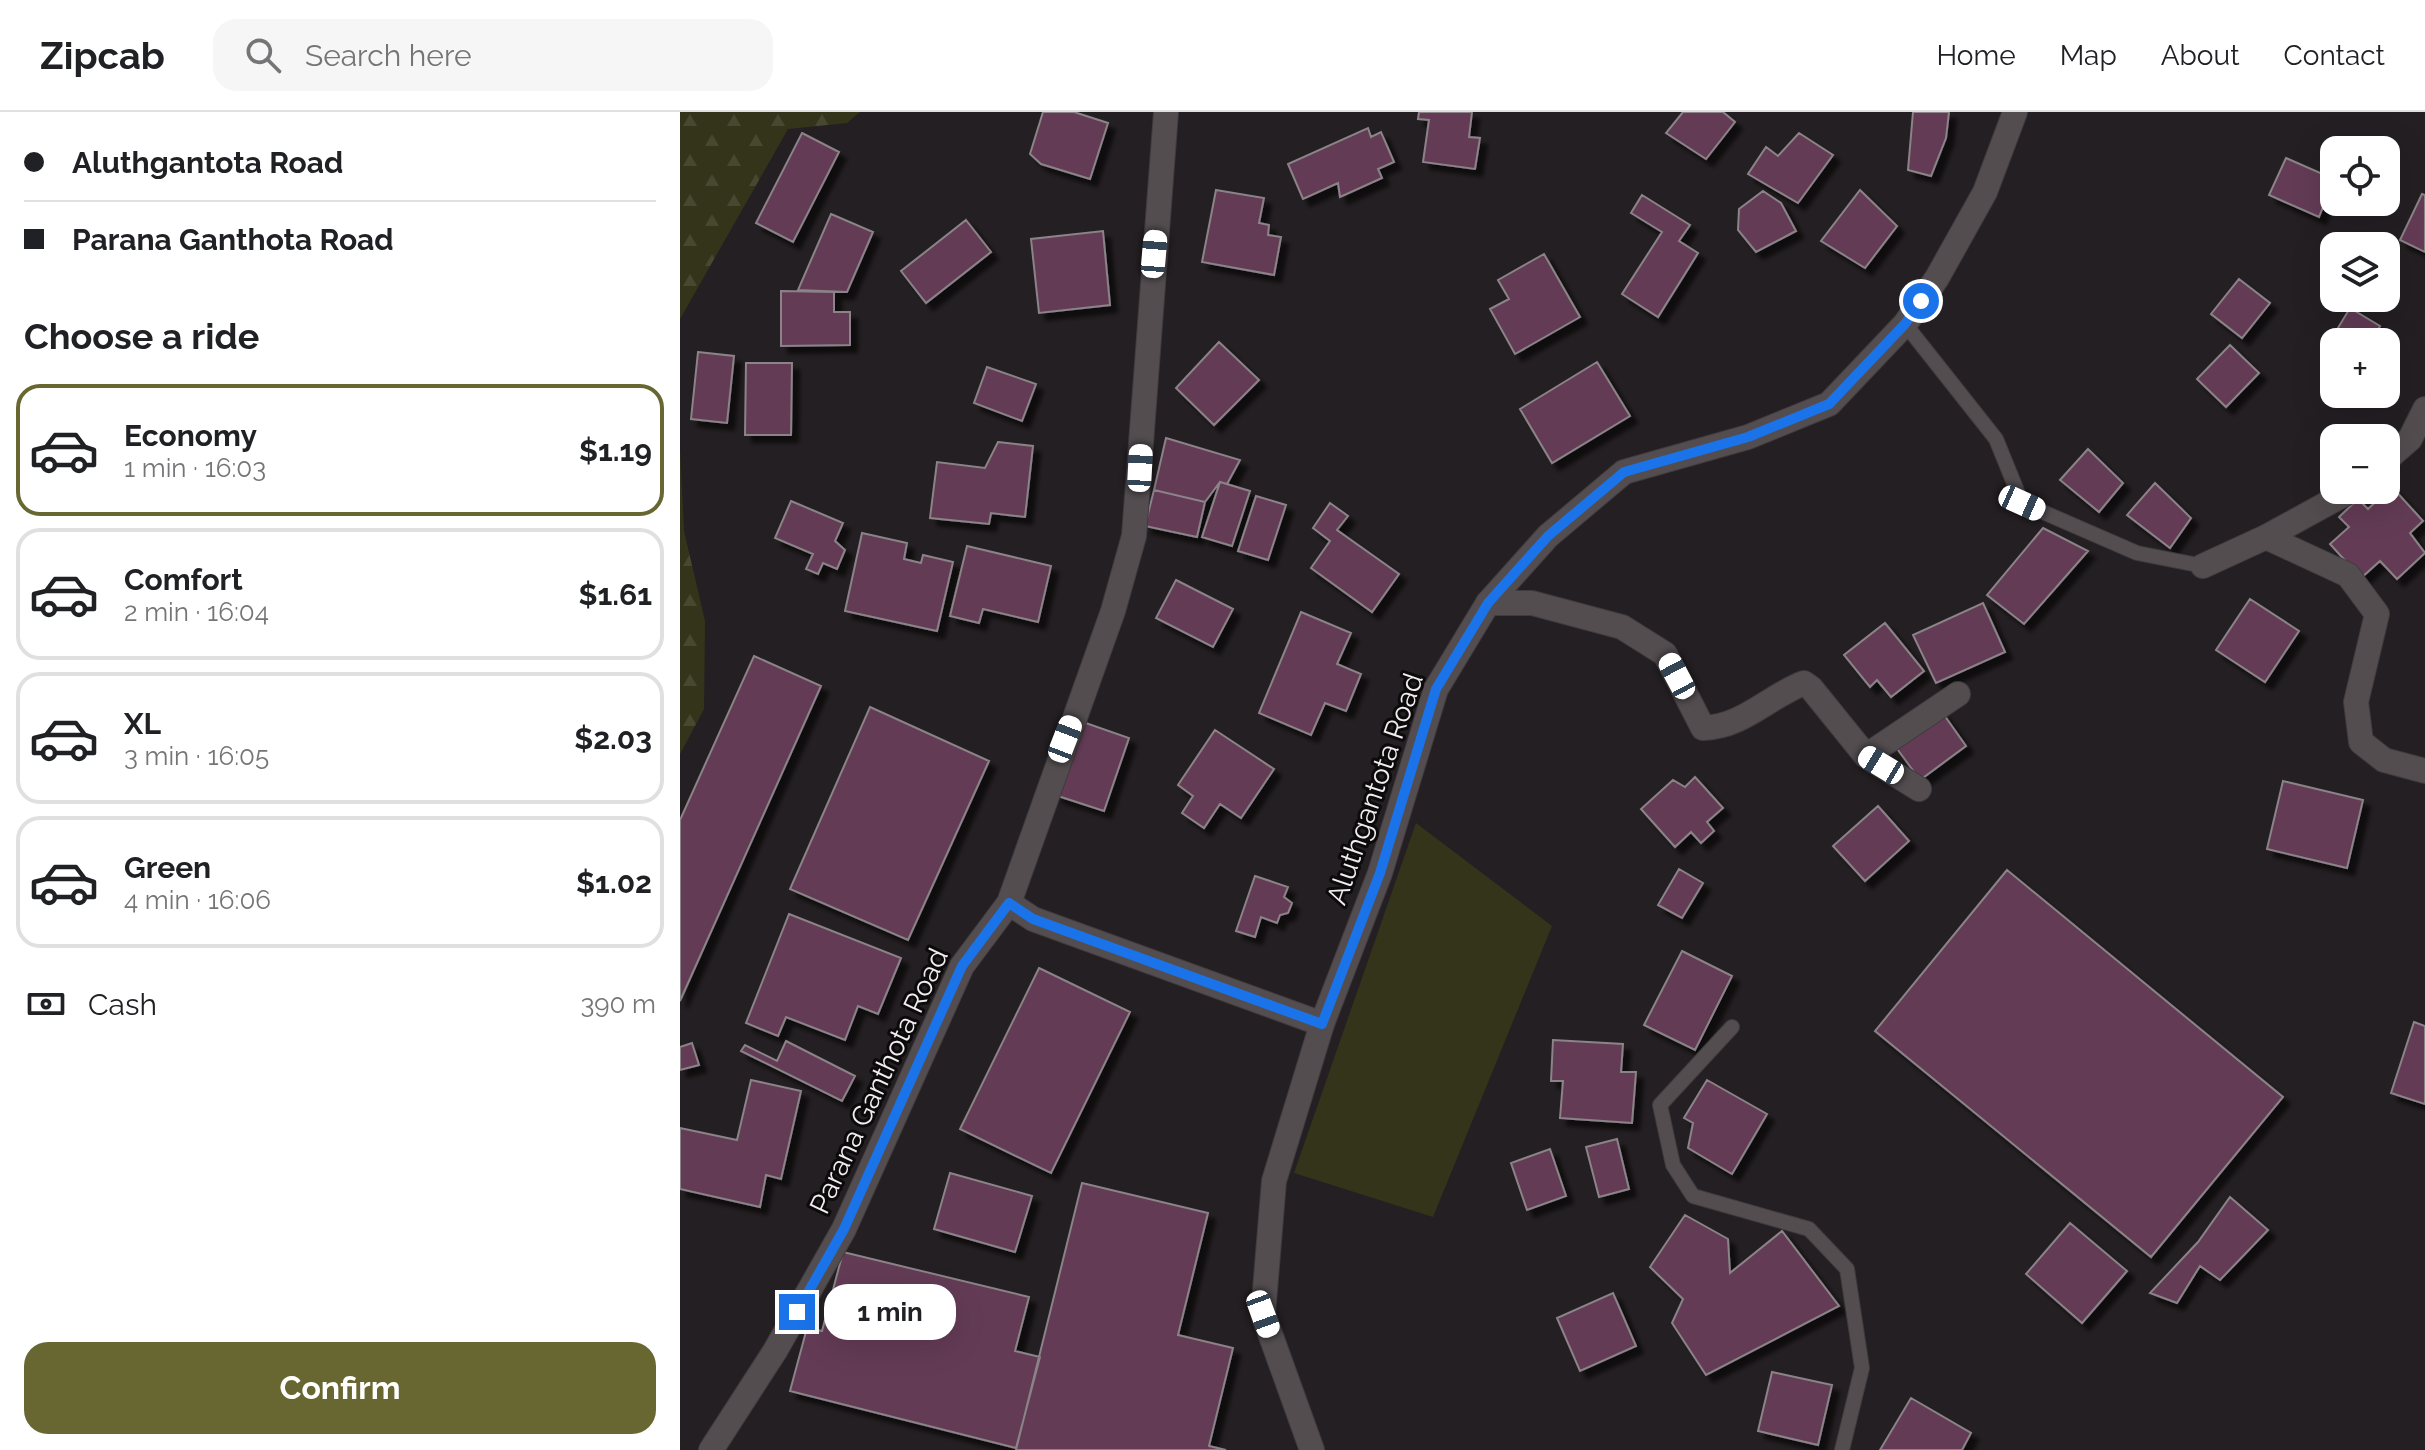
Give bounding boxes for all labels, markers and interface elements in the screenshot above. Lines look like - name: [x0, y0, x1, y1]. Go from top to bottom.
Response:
- search box: [213, 19, 773, 91]
- text: Zipcab: [40, 33, 165, 78]
- icon: search: [241, 33, 285, 77]
- text: Search here: [305, 38, 472, 73]
- text: Home: [1936, 39, 2016, 72]
- text: Map: [2060, 39, 2117, 72]
- text: About: [2161, 39, 2240, 72]
- text: Contact: [2284, 39, 2385, 72]
- map controls: [2320, 136, 2400, 504]
- button: locate: [2320, 136, 2400, 216]
- text: Aluthgantota Road: [72, 145, 343, 180]
- text: Parana Ganthota Road: [72, 222, 394, 257]
- car: [1140, 229, 1168, 279]
- button: layers: [2320, 232, 2400, 312]
- route start: [1903, 283, 1939, 319]
- text: Choose a ride: [24, 315, 259, 357]
- button: +: [2320, 328, 2400, 408]
- icon: car: [28, 414, 100, 486]
- text: Economy: [124, 418, 257, 453]
- button: −: [2320, 424, 2400, 504]
- text: $1.19: [579, 433, 652, 468]
- car: [1127, 443, 1153, 493]
- text: 1 min · 16:03: [124, 453, 266, 483]
- car: [1995, 482, 2049, 524]
- icon: car: [28, 558, 100, 630]
- text: Comfort: [124, 562, 243, 597]
- text: $1.61: [578, 577, 652, 612]
- text: 2 min · 16:04: [124, 597, 269, 627]
- car: [1655, 649, 1699, 703]
- street label: Aluthgantota Road: [1320, 669, 1430, 909]
- icon: car: [28, 702, 100, 774]
- text: XL: [124, 706, 161, 741]
- car: [1045, 712, 1085, 766]
- text: $2.03: [574, 721, 652, 756]
- text: 3 min · 16:05: [124, 741, 269, 771]
- car: [1854, 742, 1908, 788]
- icon: car: [28, 846, 100, 918]
- text: Green: [124, 850, 211, 885]
- text: $1.02: [576, 865, 652, 900]
- text: 4 min · 16:06: [124, 885, 271, 915]
- street label: Parana Ganthota Road: [803, 943, 955, 1219]
- icon: cash: [24, 982, 68, 1026]
- text: Cash: [88, 987, 157, 1022]
- text: 390 m: [580, 989, 656, 1019]
- callout: 1 min: [825, 1284, 957, 1340]
- car: [1244, 1287, 1282, 1341]
- route end: [779, 1294, 815, 1330]
- text: 1 min: [857, 1297, 923, 1327]
- button: Confirm: [24, 1342, 656, 1434]

